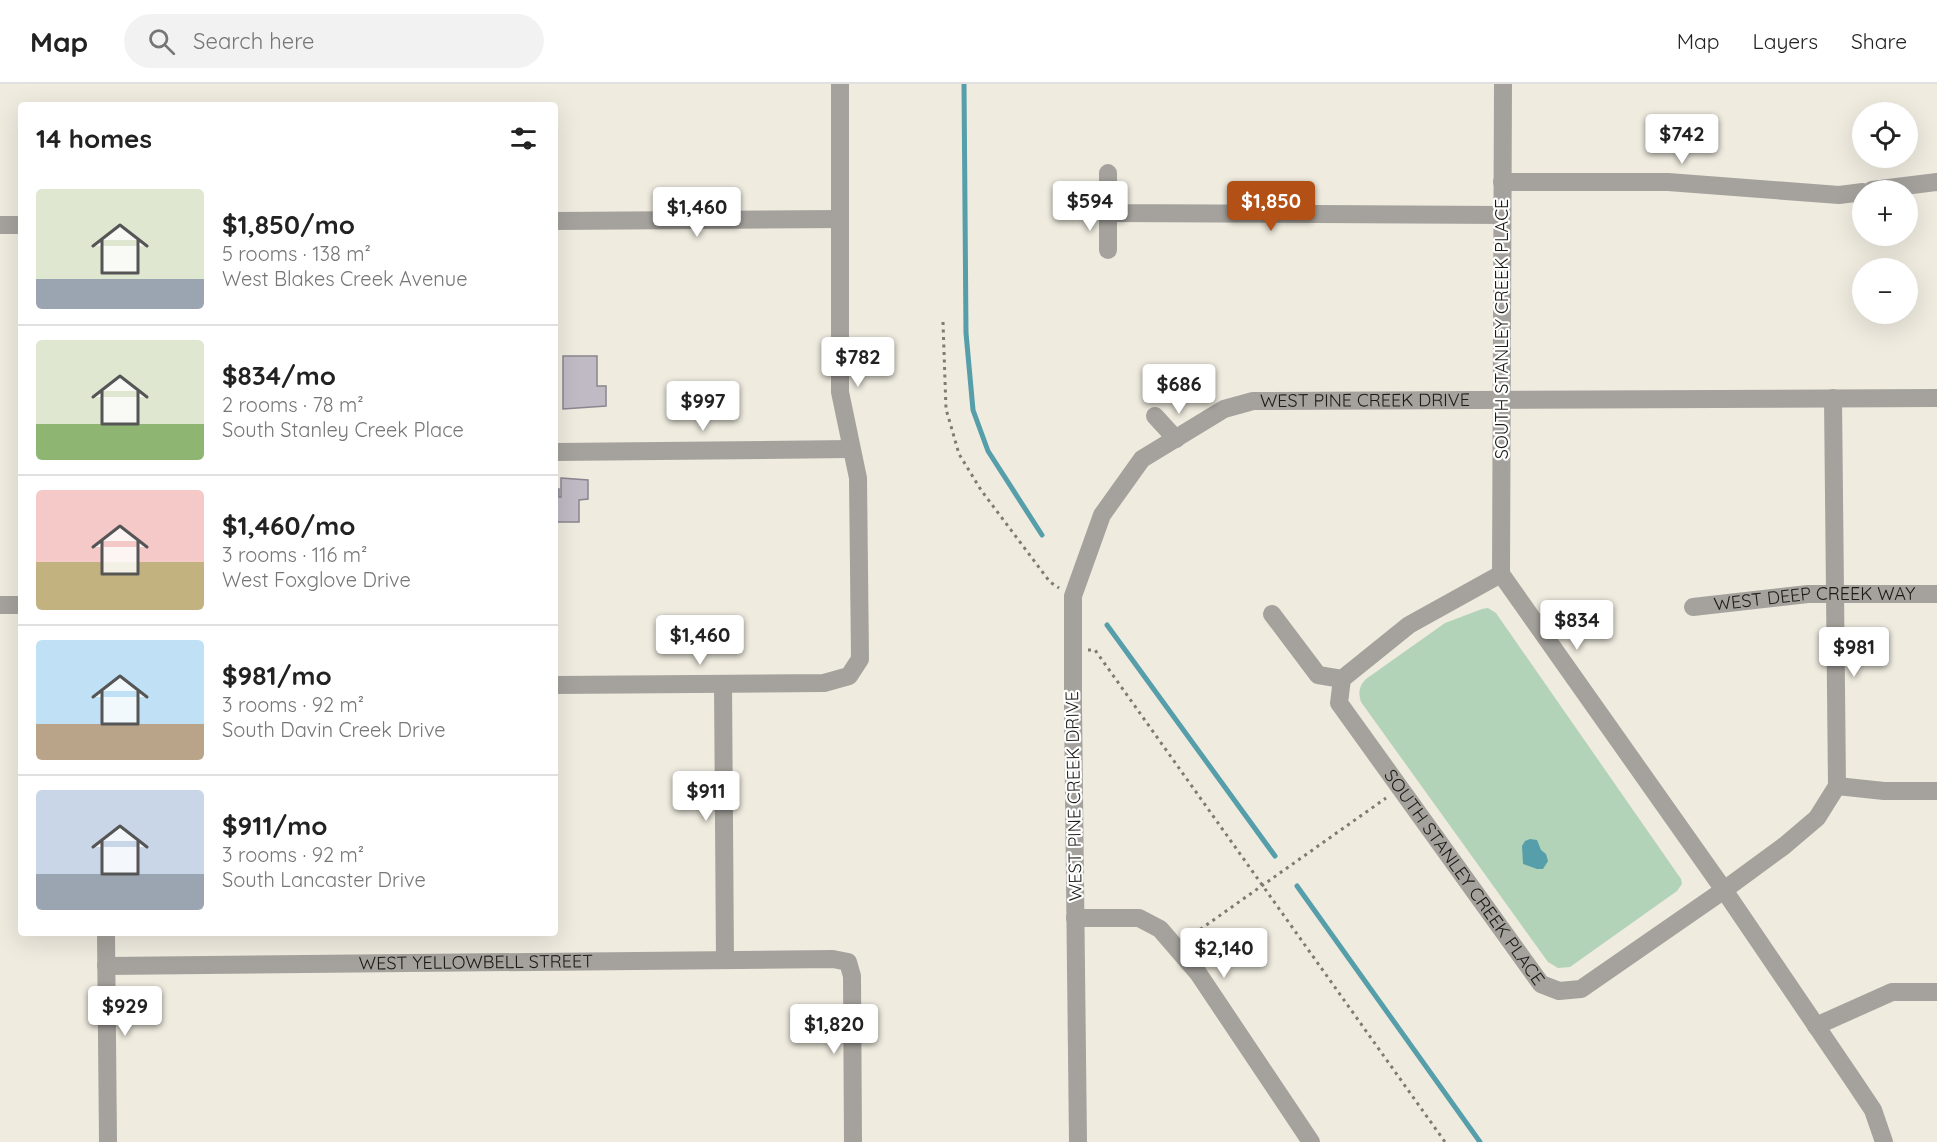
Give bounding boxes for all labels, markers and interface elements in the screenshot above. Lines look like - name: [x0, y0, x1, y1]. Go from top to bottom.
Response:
- search box: [124, 14, 544, 68]
- text: Map: [30, 24, 88, 59]
- icon: search: [145, 25, 178, 58]
- text: Search here: [193, 27, 315, 55]
- text: Map: [1677, 28, 1720, 54]
- text: Layers: [1753, 28, 1818, 54]
- text: Share: [1851, 28, 1907, 54]
- map controls: [1852, 102, 1918, 324]
- button: locate: [1852, 102, 1918, 168]
- pin: $742: [1646, 114, 1718, 165]
- text: $742: [1659, 121, 1705, 146]
- text: 14 homes: [36, 122, 152, 155]
- icon: filters: [507, 122, 540, 155]
- button: +: [1852, 180, 1918, 246]
- pin: $594: [1054, 181, 1126, 232]
- pin: $1,850: [1222, 181, 1320, 232]
- pin: $1,460: [648, 187, 746, 238]
- text: $594: [1067, 188, 1113, 213]
- text: $1,850: [1241, 188, 1301, 213]
- text: $1,460: [667, 194, 727, 219]
- street label: SOUTH STANLEY CREEK PLACE: [1490, 199, 1513, 459]
- text: $1,850/mo: [222, 208, 355, 241]
- icon: home: [84, 213, 156, 285]
- text: 5 rooms · 138 m²: [222, 241, 371, 266]
- button: −: [1852, 258, 1918, 324]
- text: West Blakes Creek Avenue: [222, 266, 468, 291]
- pin: $782: [822, 337, 894, 388]
- text: $782: [835, 344, 881, 369]
- text: $834/mo: [222, 359, 336, 392]
- icon: home: [84, 364, 156, 436]
- pin: $686: [1143, 364, 1215, 415]
- text: $686: [1156, 371, 1202, 396]
- pin: $997: [667, 381, 739, 432]
- text: $997: [680, 388, 726, 413]
- street label: WEST PINE CREEK DRIVE: [1260, 388, 1470, 412]
- text: 2 rooms · 78 m²: [222, 392, 364, 417]
- text: South Stanley Creek Place: [222, 417, 464, 442]
- text: $1,460/mo: [222, 509, 355, 542]
- icon: home: [84, 514, 156, 586]
- text: 3 rooms · 116 m²: [222, 542, 367, 567]
- text: West Foxglove Drive: [222, 567, 411, 592]
- street label: WEST DEEP CREEK WAY: [1713, 582, 1915, 616]
- pin: $834: [1541, 600, 1613, 651]
- text: $834: [1554, 607, 1600, 632]
- pin: $1,460: [651, 615, 749, 666]
- text: $1,460: [670, 622, 730, 647]
- pin: $981: [1818, 627, 1890, 678]
- text: $981: [1833, 634, 1875, 659]
- text: $981/mo: [222, 659, 332, 692]
- icon: home: [84, 664, 156, 736]
- street label: WEST PINE CREEK DRIVE: [1060, 691, 1087, 901]
- text: 3 rooms · 92 m²: [222, 692, 364, 717]
- text: South Davin Creek Drive: [222, 717, 446, 742]
- street label: SOUTH STANLEY CREEK PLACE: [1379, 764, 1550, 989]
- pin: $911: [670, 771, 742, 822]
- text: $911: [687, 778, 725, 803]
- text: $911/mo: [222, 809, 327, 842]
- icon: home: [84, 814, 156, 886]
- text: 3 rooms · 92 m²: [222, 842, 364, 867]
- text: South Lancaster Drive: [222, 867, 426, 892]
- pin: $2,140: [1175, 928, 1273, 979]
- text: $2,140: [1194, 935, 1254, 960]
- street label: WEST YELLOWBELL STREET: [359, 949, 593, 975]
- pin: $929: [89, 986, 161, 1037]
- text: $929: [102, 993, 148, 1018]
- pin: $1,820: [785, 1004, 883, 1055]
- text: $1,820: [804, 1011, 864, 1036]

